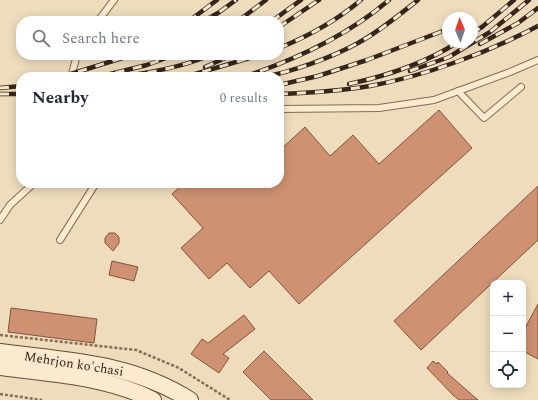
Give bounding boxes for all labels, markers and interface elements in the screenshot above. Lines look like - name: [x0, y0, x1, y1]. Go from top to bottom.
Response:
- north arrow: [442, 12, 478, 48]
- search box: [16, 16, 284, 60]
- icon: search: [30, 27, 52, 49]
- text: Search here: [62, 27, 140, 50]
- text: Nearby: [32, 85, 88, 111]
- text: 0 results: [220, 88, 268, 108]
- map controls: [490, 280, 526, 388]
- button: +: [490, 280, 526, 316]
- button: −: [490, 316, 526, 352]
- street label: Mehrjon ko'chasi: [23, 346, 125, 382]
- button: locate: [490, 352, 526, 388]

